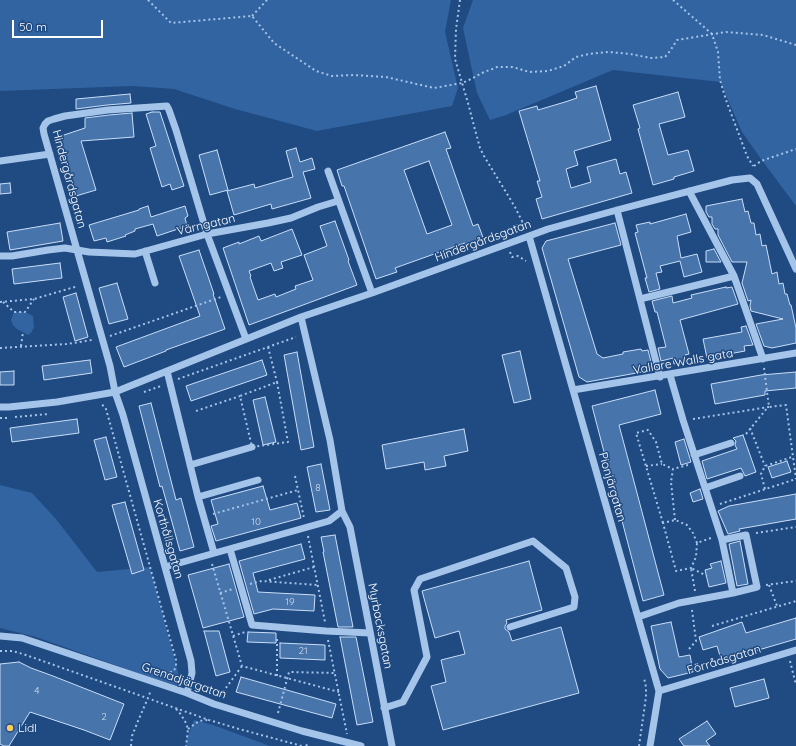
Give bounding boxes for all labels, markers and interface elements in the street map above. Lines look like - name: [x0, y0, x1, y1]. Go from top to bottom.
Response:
- scale bar: [14, 12, 105, 38]
- text: 50 m: [19, 19, 47, 34]
- street label: Hindergårdsgatan: [49, 128, 89, 230]
- street label: Värngatan: [175, 211, 237, 239]
- street label: Hindergårdsgatan: [433, 217, 533, 265]
- street label: Vallare Walls gata: [632, 346, 734, 378]
- street label: Pionjärgatan: [595, 450, 629, 524]
- house number: 8: [315, 482, 321, 494]
- street label: Korthållsgatan: [150, 498, 186, 580]
- house number: 10: [251, 516, 261, 528]
- street label: Myrbacksgatan: [365, 582, 395, 670]
- house number: 19: [285, 596, 295, 608]
- street label: Förrådsgatan: [685, 642, 763, 678]
- house number: 21: [298, 645, 308, 657]
- street label: Grenadjärgatan: [140, 660, 228, 702]
- house number: 4: [34, 685, 40, 697]
- house number: 2: [101, 711, 107, 723]
- place label: Lidl: [18, 721, 37, 735]
- marker: Lidl: [5, 723, 15, 733]

